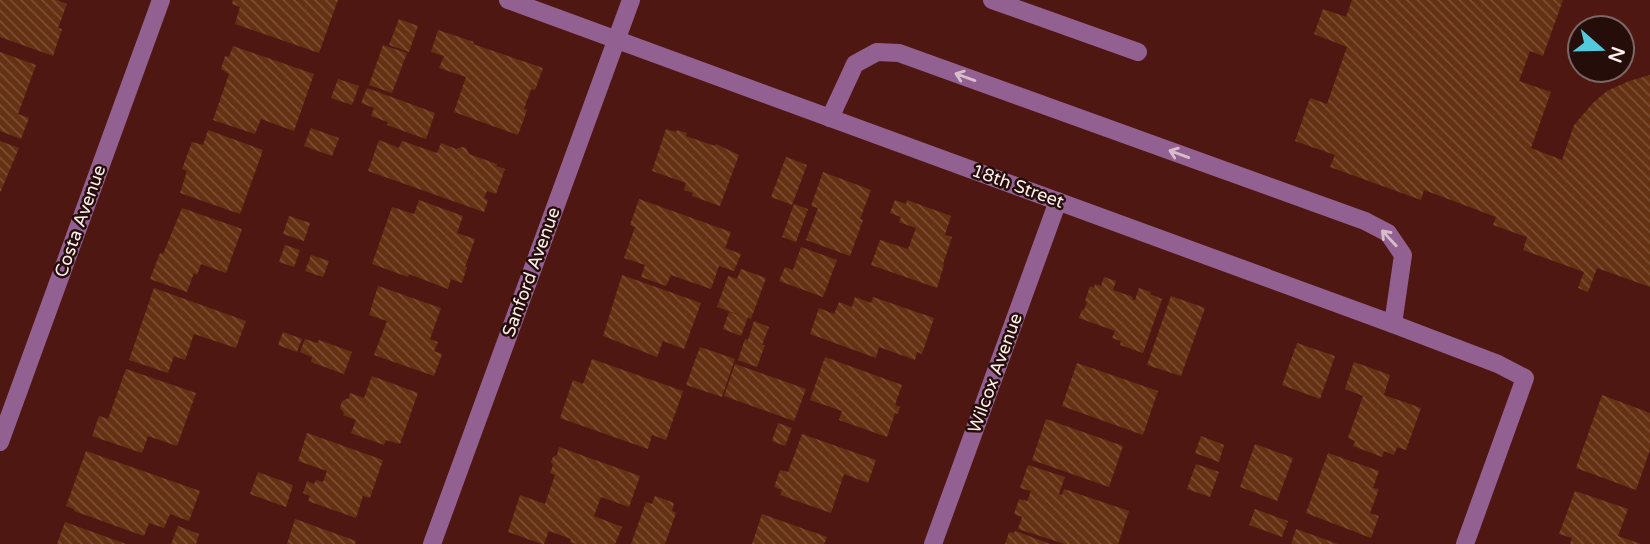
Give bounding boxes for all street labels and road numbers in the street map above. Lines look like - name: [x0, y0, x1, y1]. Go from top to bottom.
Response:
- street label: 18th Street: [969, 159, 1067, 213]
- street label: Costa Avenue: [50, 162, 110, 280]
- street label: Sanford Avenue: [497, 204, 565, 340]
- street label: Wilcox Avenue: [963, 310, 1027, 436]

